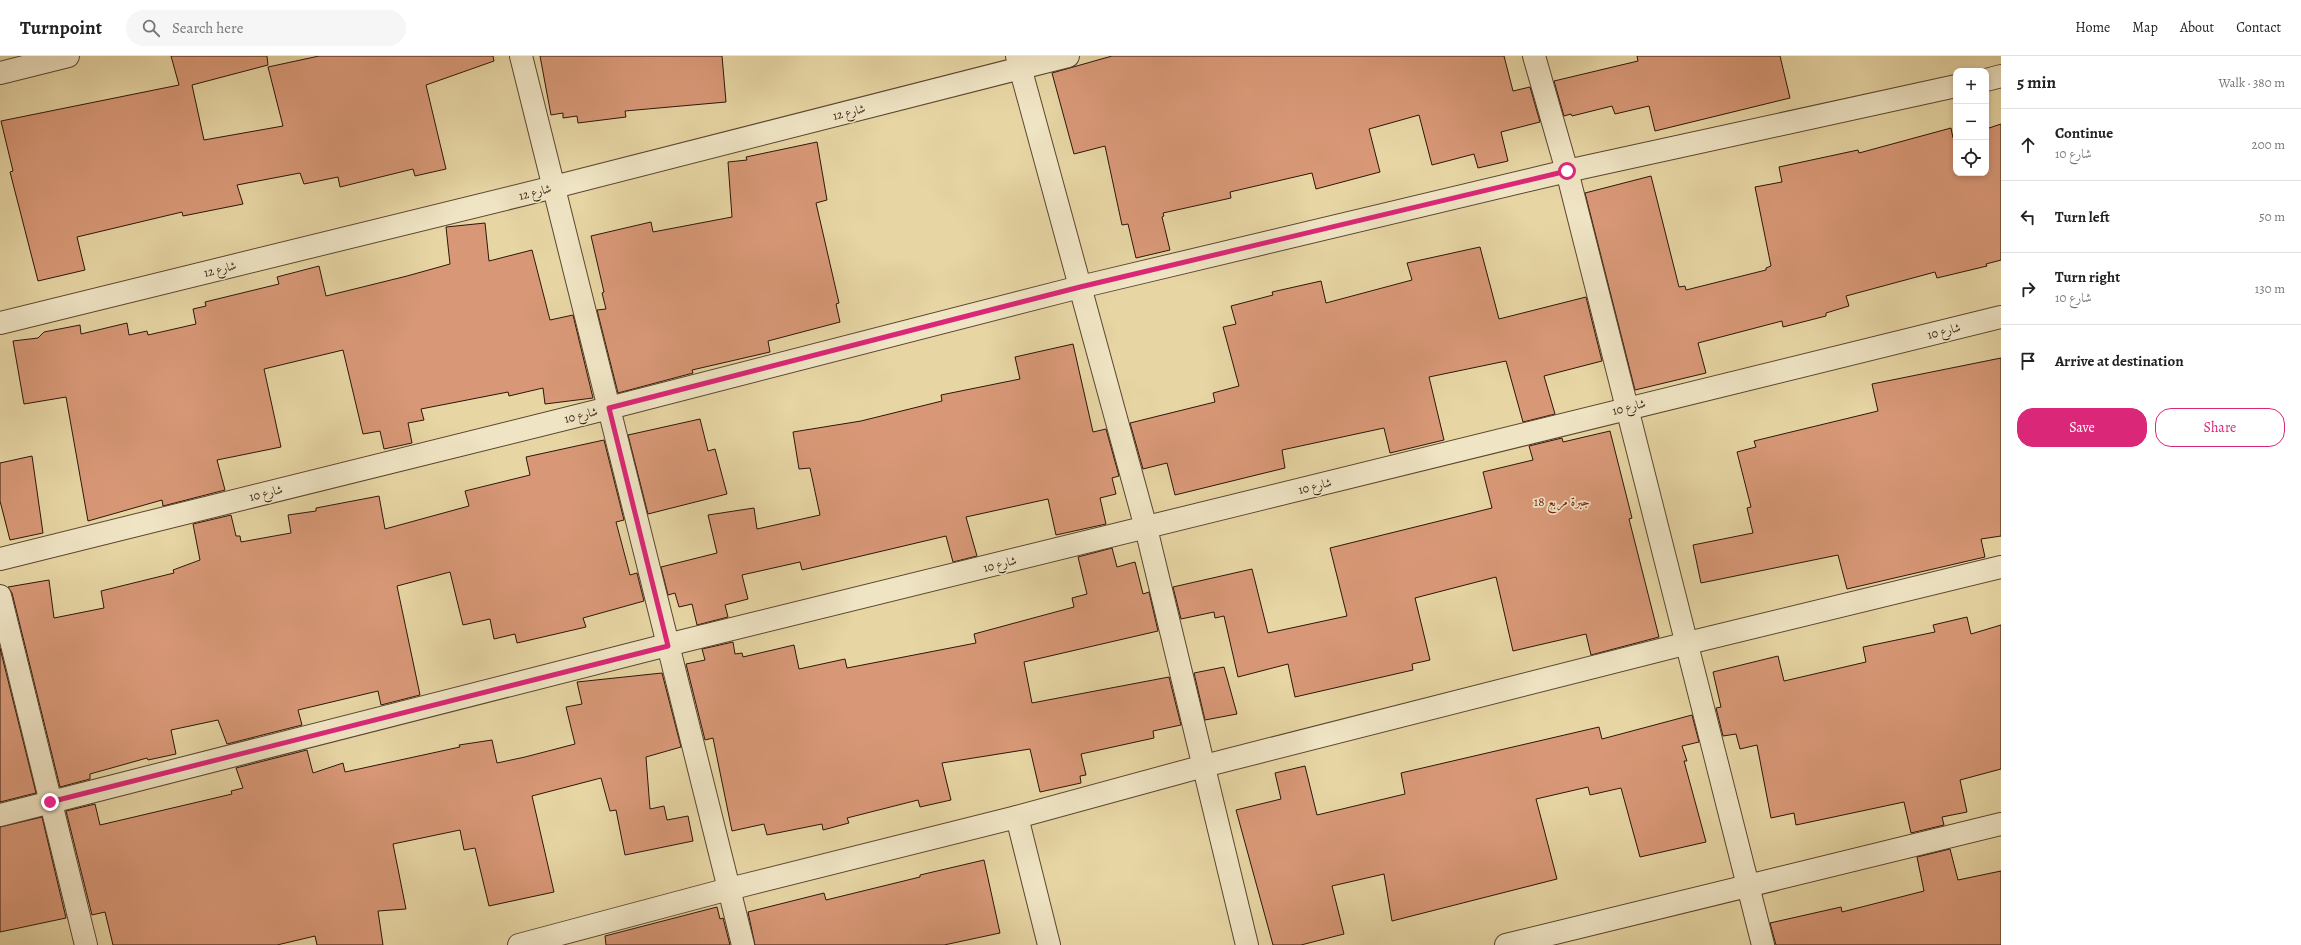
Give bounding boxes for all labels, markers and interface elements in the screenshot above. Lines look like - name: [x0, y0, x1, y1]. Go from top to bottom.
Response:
- search box: [126, 10, 406, 46]
- text: Turnpoint: [20, 15, 102, 41]
- icon: search: [140, 17, 162, 39]
- text: Search here: [172, 18, 243, 38]
- text: Home: [2075, 18, 2110, 37]
- text: Map: [2132, 18, 2158, 37]
- text: About: [2180, 18, 2214, 37]
- text: Contact: [2236, 18, 2281, 37]
- map controls: [1953, 68, 1989, 176]
- button: +: [1953, 68, 1989, 104]
- text: 5 min: [2017, 71, 2056, 94]
- text: Walk · 380 m: [2218, 74, 2285, 91]
- street label: شارع 12: [831, 100, 868, 127]
- button: −: [1953, 104, 1989, 140]
- text: Continue: [2055, 123, 2113, 143]
- icon: ahead: [2017, 134, 2039, 156]
- text: 200 m: [2252, 136, 2285, 153]
- button: locate: [1953, 140, 1989, 176]
- text: شارع 10: [2055, 145, 2092, 162]
- route start: [1558, 162, 1576, 180]
- street label: شارع 12: [517, 180, 554, 207]
- icon: left: [2017, 206, 2039, 228]
- text: Turn left: [2055, 207, 2110, 227]
- text: 50 m: [2259, 208, 2285, 225]
- street label: شارع 12: [202, 257, 239, 284]
- text: Turn right: [2055, 267, 2120, 287]
- icon: right: [2017, 278, 2039, 300]
- text: 130 m: [2255, 280, 2285, 297]
- text: شارع 10: [2055, 289, 2092, 306]
- street label: شارع 10: [1926, 319, 1963, 346]
- icon: arrive: [2017, 350, 2039, 372]
- text: Arrive at destination: [2055, 351, 2184, 371]
- street label: شارع 10: [1611, 395, 1648, 422]
- street label: شارع 10: [563, 403, 600, 430]
- button: Save: [2017, 408, 2147, 447]
- button: Share: [2155, 408, 2285, 447]
- street label: شارع 10: [1297, 474, 1334, 501]
- street label: شارع 10: [248, 481, 285, 508]
- district label: جبرة مربع 18: [1534, 493, 1590, 514]
- street label: شارع 10: [982, 552, 1019, 579]
- route end: [41, 793, 59, 811]

